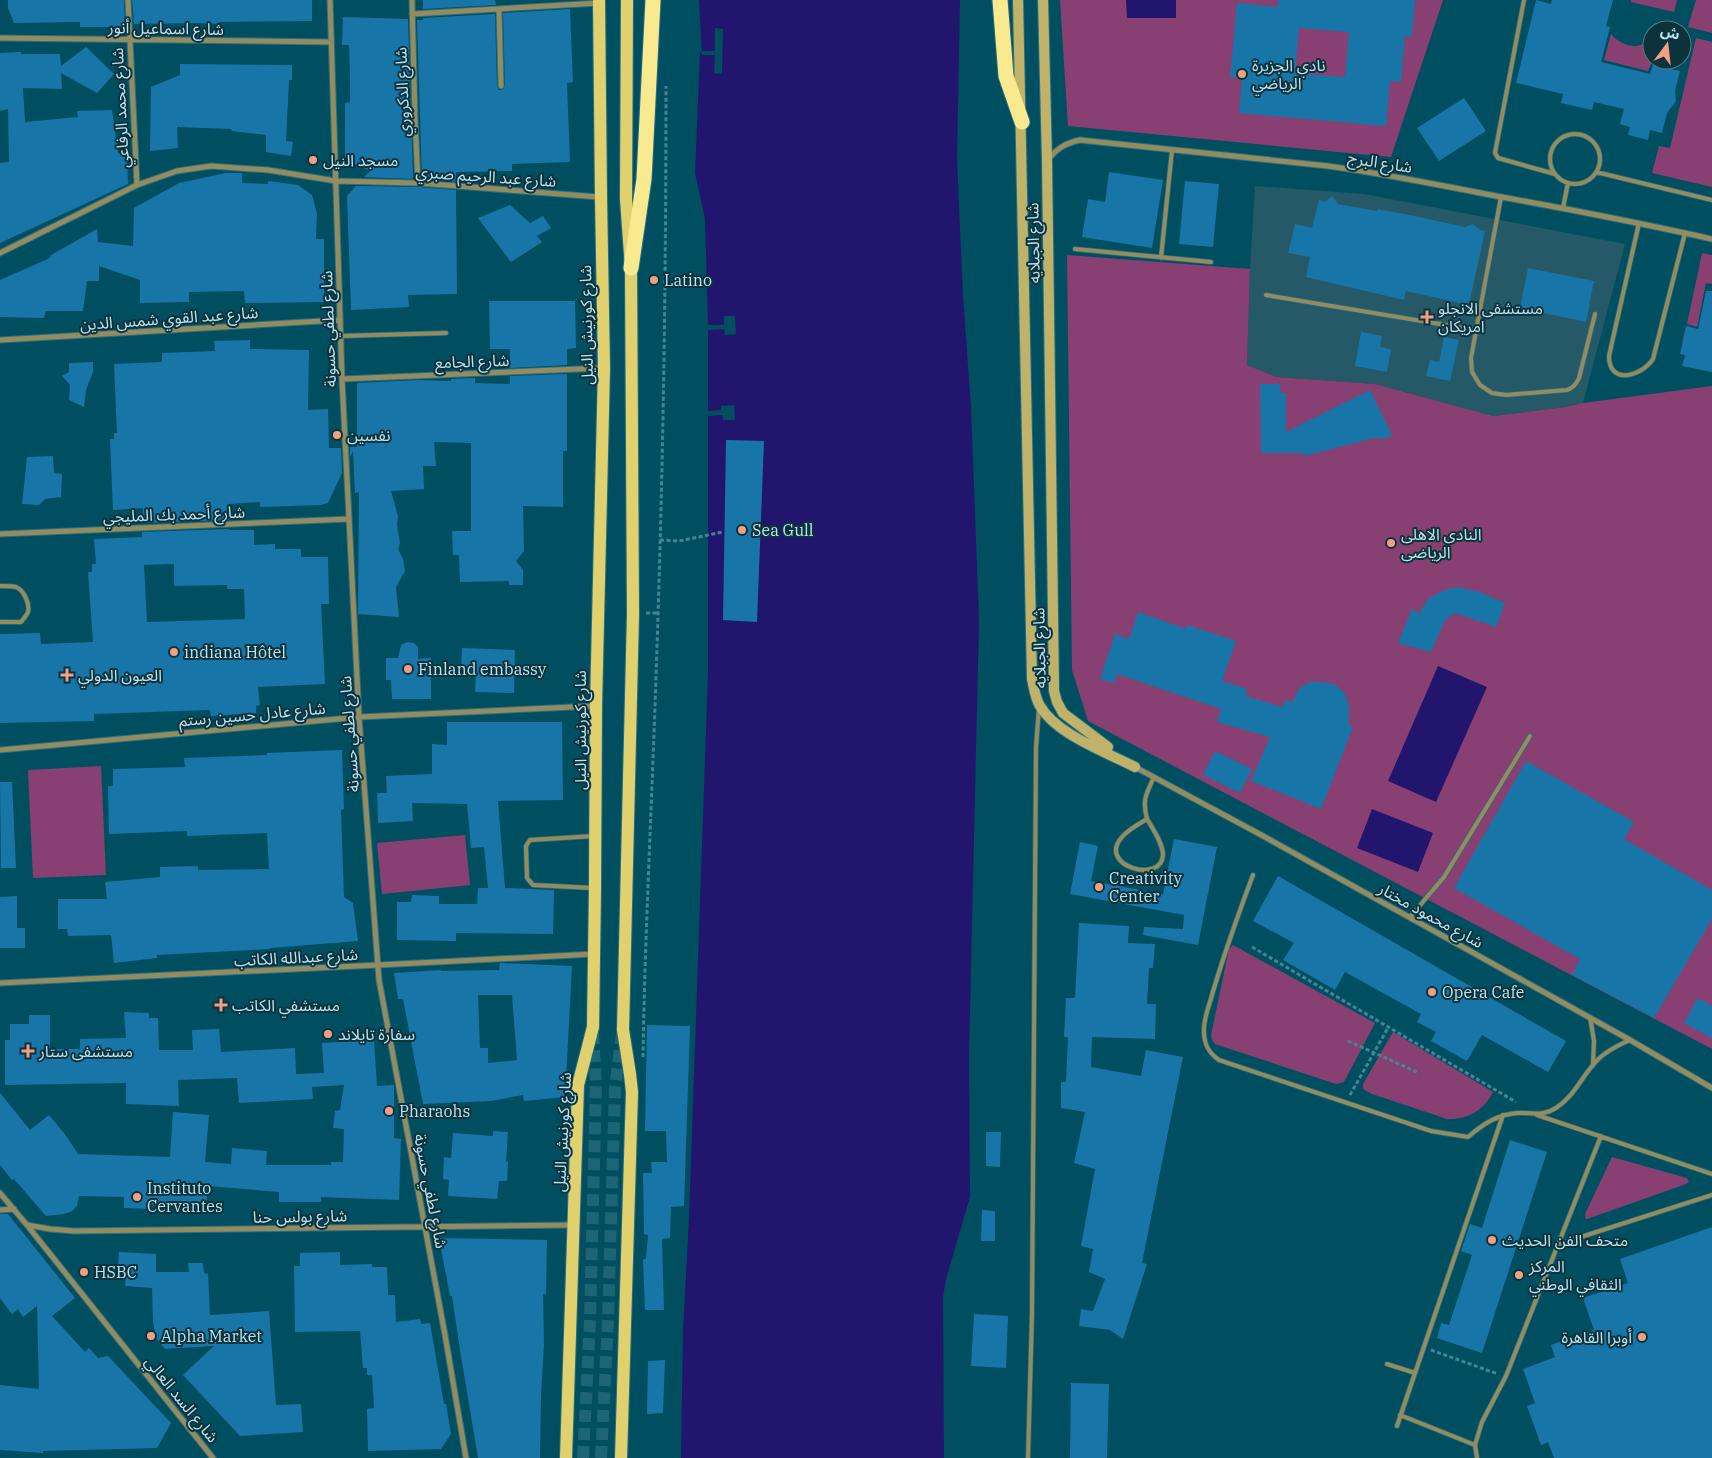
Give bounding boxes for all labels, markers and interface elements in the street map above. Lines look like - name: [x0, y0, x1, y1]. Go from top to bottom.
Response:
- street label: شارع اسماعيل أنور: [107, 17, 224, 42]
- north arrow: [1642, 20, 1692, 70]
- text: ش: [1659, 21, 1682, 44]
- street label: شارع محمد الرفاعي: [107, 47, 136, 169]
- street label: شارع الدكروري: [390, 47, 417, 137]
- place label: نادي الجزيرة الرياضي: [1252, 55, 1325, 96]
- marker: نادي الجزيرة الرياضي: [1236, 68, 1248, 80]
- street label: شارع البرج: [1346, 147, 1414, 180]
- place label: مسجد النيل: [323, 150, 399, 170]
- marker: مسجد النيل: [307, 154, 319, 166]
- street label: شارع عبد الرحيم صبري: [415, 161, 557, 194]
- street label: شارع الجبلايه: [1022, 202, 1047, 284]
- street label: شارع كورنيش النيل: [575, 265, 600, 385]
- street label: شارع لطفي حسونة: [316, 270, 343, 388]
- place label: Latino: [664, 270, 712, 290]
- marker: Latino: [648, 274, 660, 286]
- place label: مستشفى الانجلو امريكان: [1438, 298, 1543, 336]
- street label: شارع عبد القوي شمس الدين: [79, 302, 259, 337]
- marker: مستشفى الانجلو امريكان: [1420, 310, 1434, 324]
- street label: شارع الجامع: [434, 350, 510, 375]
- place label: نفسين: [347, 425, 390, 445]
- marker: نفسين: [331, 429, 343, 441]
- street label: شارع أحمد بك المليجي: [103, 502, 246, 529]
- place label: Sea Gull: [752, 520, 814, 540]
- marker: Sea Gull: [736, 524, 748, 536]
- place label: النادى الاهلى الرياضى: [1401, 524, 1482, 562]
- marker: النادى الاهلى الرياضى: [1385, 537, 1397, 549]
- street label: شارع الجبلايه: [1028, 607, 1053, 689]
- place label: indiana Hôtel: [184, 642, 286, 662]
- marker: indiana Hôtel: [168, 646, 180, 658]
- place label: Finland embassy: [418, 659, 547, 679]
- marker: Finland embassy: [402, 663, 414, 675]
- place label: العيون الدولي: [78, 665, 162, 688]
- marker: العيون الدولي: [60, 668, 74, 682]
- street label: شارع كورنيش النيل: [570, 670, 593, 790]
- street label: شارع لطفي حسونة: [335, 675, 366, 793]
- street label: شارع عادل حسين رستم: [178, 698, 327, 733]
- place label: Creativity Center: [1109, 868, 1182, 906]
- street label: شارع محمود مختار: [1373, 877, 1487, 955]
- marker: Creativity Center: [1093, 881, 1105, 893]
- street label: شارع عبدالله الكاتب: [233, 944, 359, 973]
- place label: Opera Cafe: [1442, 982, 1524, 1002]
- marker: Opera Cafe: [1426, 986, 1438, 998]
- place label: مستشفي الكاتب: [232, 995, 340, 1018]
- marker: مستشفي الكاتب: [214, 998, 228, 1012]
- place label: سفارة تايلاند: [338, 1024, 415, 1044]
- marker: سفارة تايلاند: [322, 1028, 334, 1040]
- place label: مستشفى ستار: [38, 1041, 133, 1061]
- marker: مستشفى ستار: [21, 1044, 35, 1058]
- street label: شارع كورنيش النيل: [549, 1072, 578, 1193]
- place label: Pharaohs: [399, 1101, 470, 1121]
- marker: Pharaohs: [383, 1105, 395, 1117]
- street label: شارع لطفي حسونة: [407, 1132, 452, 1251]
- place label: Instituto Cervantes: [147, 1178, 223, 1216]
- marker: Instituto Cervantes: [131, 1191, 143, 1203]
- street label: شارع بولس حنا: [253, 1205, 347, 1230]
- place label: متحف الفن الحديث: [1502, 1230, 1628, 1250]
- marker: متحف الفن الحديث: [1486, 1234, 1498, 1246]
- place label: المركز الثقافي الوطني: [1528, 1256, 1622, 1297]
- place label: HSBC: [94, 1262, 137, 1282]
- marker: HSBC: [78, 1266, 90, 1278]
- marker: المركز الثقافي الوطني: [1513, 1269, 1525, 1281]
- place label: Alpha Market: [161, 1326, 262, 1346]
- place label: أوبرا القاهرة: [1561, 1327, 1632, 1347]
- marker: Alpha Market: [145, 1330, 157, 1342]
- marker: أوبرا القاهرة: [1636, 1331, 1648, 1343]
- street label: شارع السد العالي: [139, 1352, 223, 1448]

